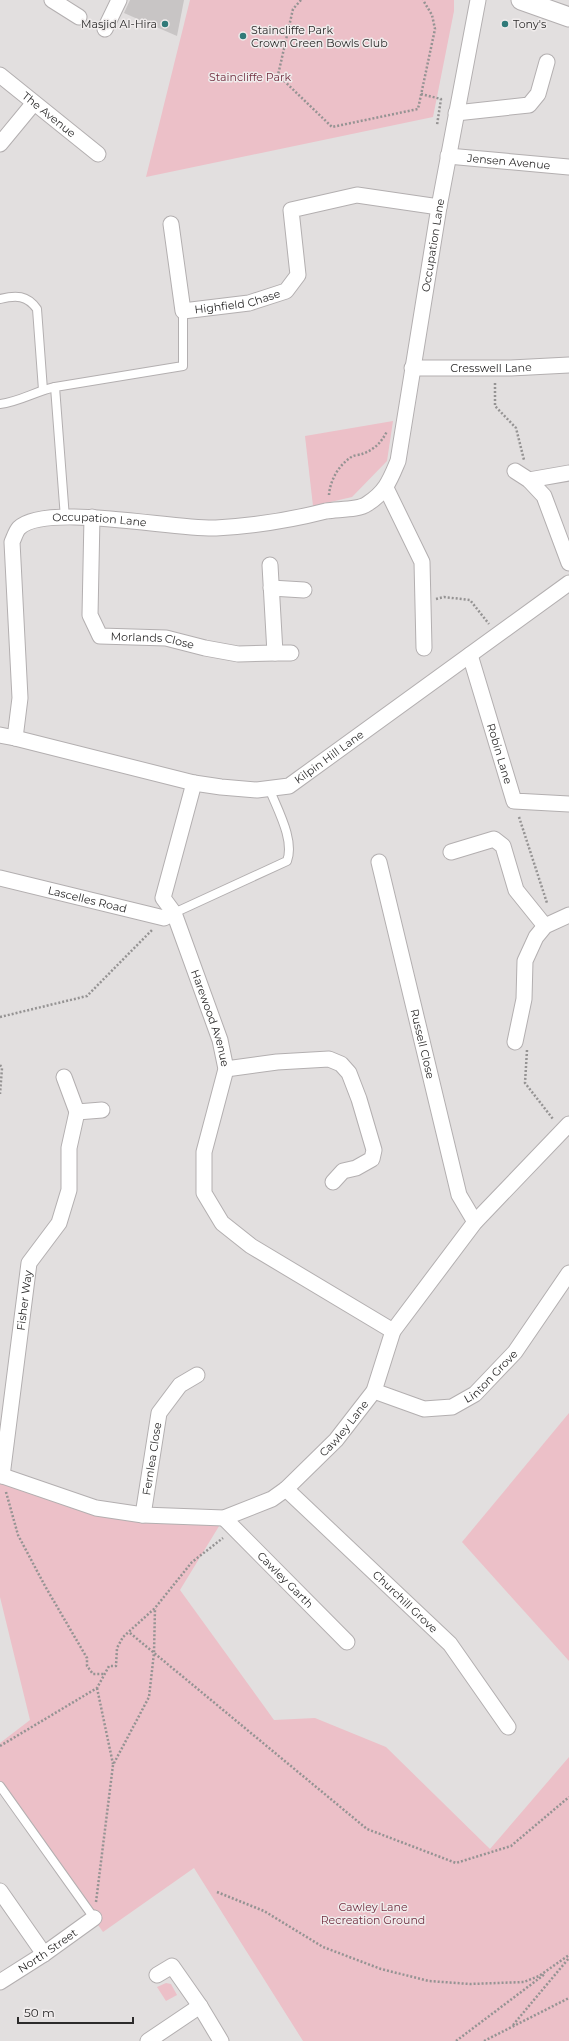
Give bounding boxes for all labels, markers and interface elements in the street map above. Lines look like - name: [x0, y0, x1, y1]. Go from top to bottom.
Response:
- place label: Masjid Al-Hira: [81, 17, 157, 31]
- place label: Tony's: [513, 17, 547, 31]
- marker: Masjid Al-Hira: [160, 19, 170, 29]
- marker: Tony's: [500, 19, 510, 29]
- place label: Staincliffe Park Crown Green Bowls Club: [251, 23, 388, 50]
- marker: Staincliffe Park Crown Green Bowls Club: [238, 31, 248, 41]
- park label: Staincliffe Park: [209, 70, 291, 84]
- street label: The Avenue: [19, 89, 79, 141]
- street label: Jensen Avenue: [466, 151, 551, 172]
- street label: Occupation Lane: [418, 197, 448, 293]
- street label: Highfield Chase: [194, 286, 282, 317]
- street label: Cresswell Lane: [450, 360, 532, 375]
- street label: Occupation Lane: [52, 510, 148, 529]
- street label: Morlands Close: [110, 629, 196, 652]
- street label: Robin Lane: [484, 722, 516, 786]
- street label: Kilpin Hill Lane: [292, 727, 367, 787]
- street label: Lascelles Road: [47, 883, 128, 916]
- street label: Harewood Avenue: [188, 968, 232, 1068]
- street label: Russell Close: [408, 1008, 438, 1080]
- street label: Fisher Way: [14, 1269, 35, 1331]
- street label: Linton Grove: [461, 1347, 521, 1406]
- street label: Cawley Lane: [316, 1397, 372, 1459]
- street label: Fernlea Close: [139, 1421, 165, 1496]
- street label: Cawley Garth: [254, 1549, 316, 1611]
- street label: Churchill Grove: [370, 1568, 441, 1636]
- park label: Cawley Lane Recreation Ground: [321, 1900, 425, 1927]
- street label: North Street: [15, 1925, 80, 1976]
- scale bar: [18, 1999, 133, 2025]
- text: 50 m: [24, 2005, 55, 2020]

